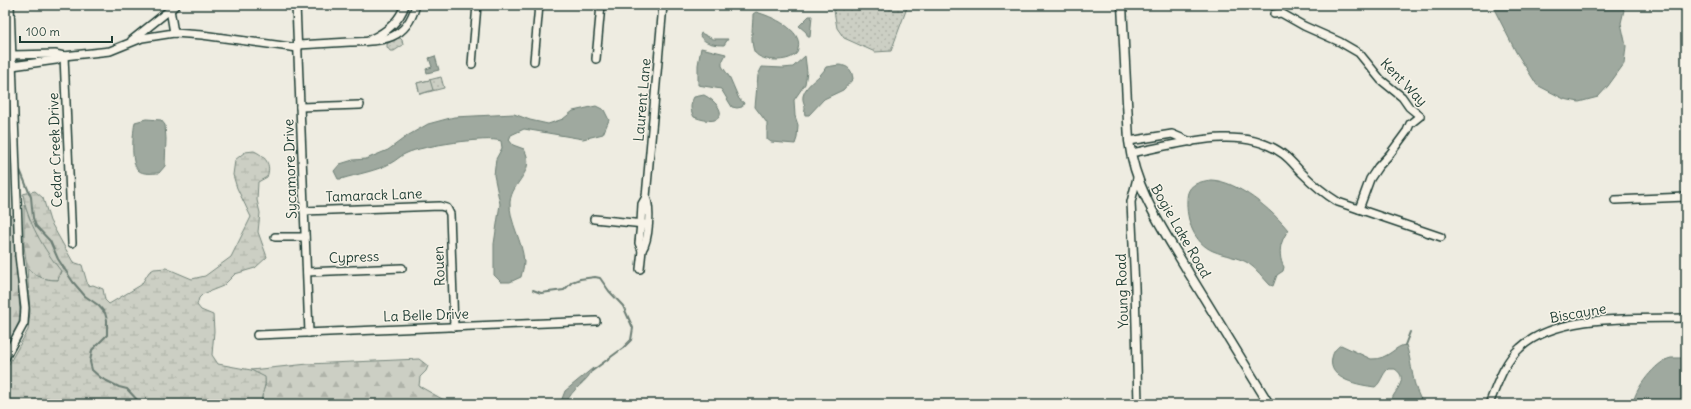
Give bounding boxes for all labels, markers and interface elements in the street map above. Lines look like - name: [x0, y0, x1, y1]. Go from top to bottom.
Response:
- scale bar: [20, 18, 112, 44]
- text: 100 m: [26, 24, 60, 39]
- street label: Kent Way: [1377, 54, 1431, 110]
- street label: Laurent Lane: [629, 58, 655, 142]
- street label: Cedar Creek Drive: [44, 92, 66, 208]
- street label: Sycamore Drive: [279, 119, 301, 219]
- street label: Bogie Lake Road: [1147, 181, 1215, 281]
- street label: Tamarack Lane: [325, 184, 423, 206]
- street label: Rouen: [429, 245, 449, 287]
- street label: Cypress: [328, 247, 380, 267]
- street label: Young Road: [1112, 253, 1132, 329]
- street label: Biscayne: [1548, 299, 1608, 327]
- street label: La Belle Drive: [383, 305, 469, 325]

